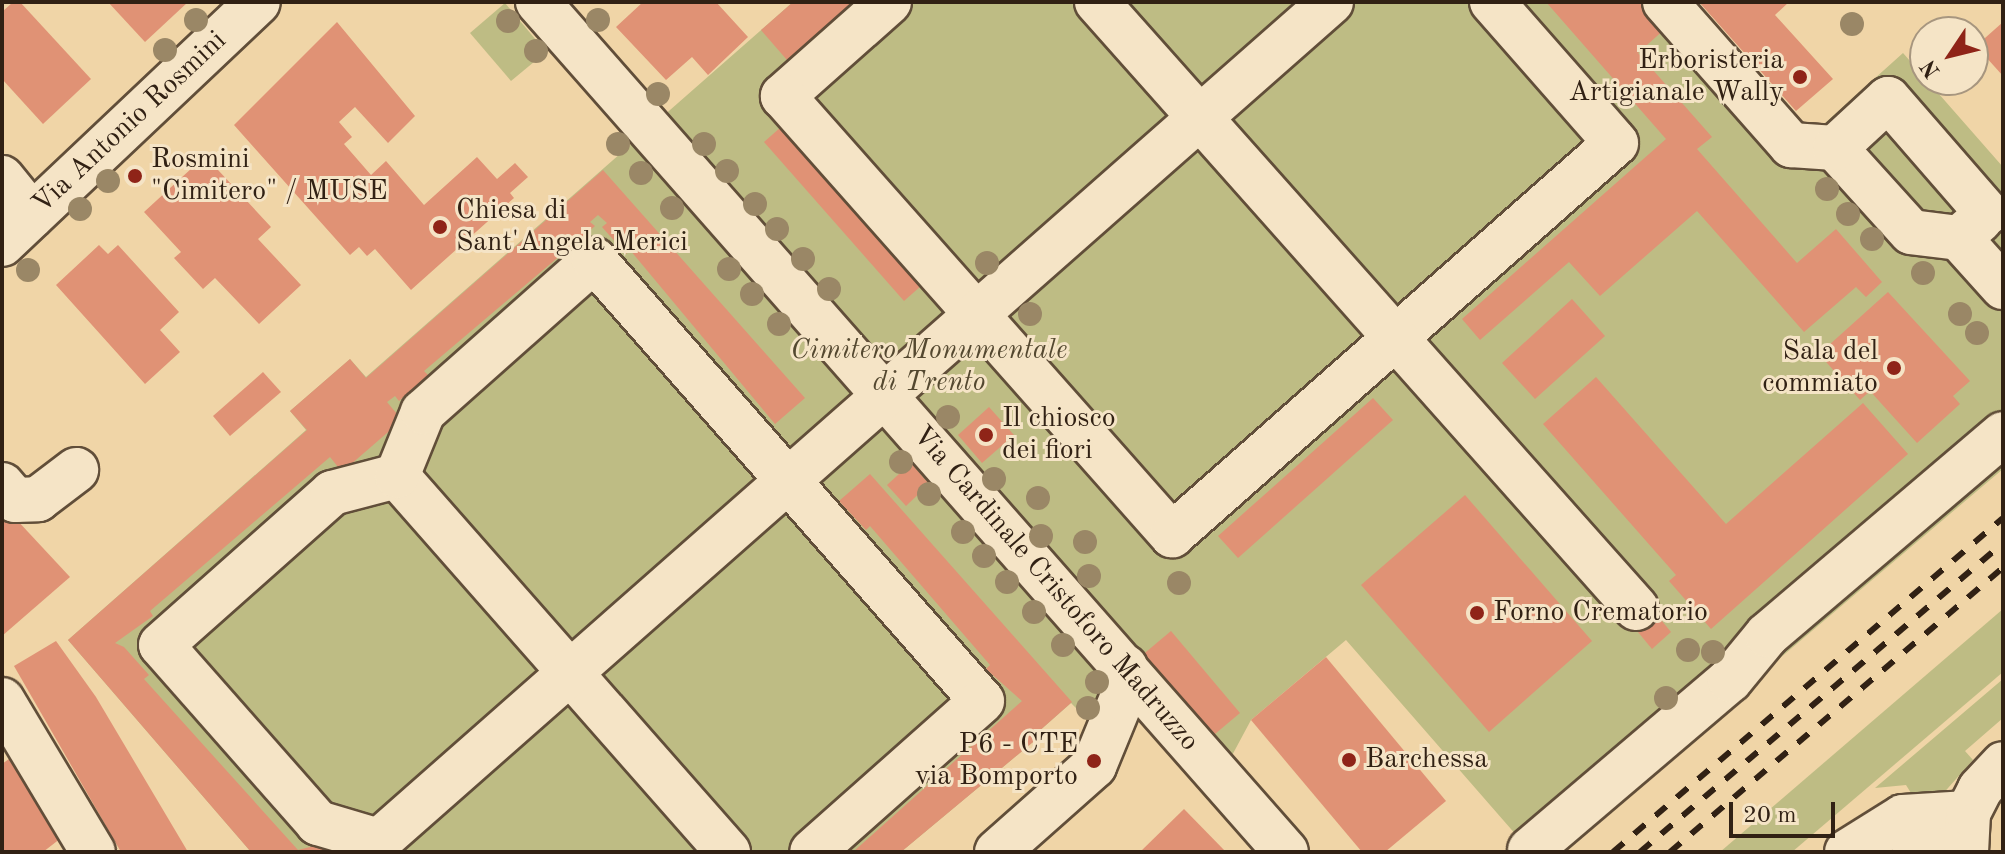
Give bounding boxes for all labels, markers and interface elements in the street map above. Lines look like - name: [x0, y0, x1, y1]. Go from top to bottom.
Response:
- north arrow: [1909, 16, 1989, 96]
- street label: Via Antonio Rosmini: [26, 25, 234, 221]
- place label: Erboristeria Artigianale Wally: [1569, 44, 1784, 110]
- text: N: [1917, 55, 1945, 82]
- marker: Erboristeria Artigianale Wally: [1791, 68, 1809, 86]
- place label: Rosmini "Cimitero" / MUSE: [151, 143, 387, 209]
- marker: Rosmini "Cimitero" / MUSE: [126, 167, 144, 185]
- place label: Chiesa di Sant'Angela Merici: [456, 194, 688, 260]
- marker: Chiesa di Sant'Angela Merici: [431, 218, 449, 236]
- park label: Cimitero Monumentale di Trento: [791, 334, 1067, 400]
- place label: Sala del commiato: [1762, 335, 1878, 401]
- marker: Sala del commiato: [1885, 359, 1903, 377]
- place label: Il chiosco dei fiori: [1002, 402, 1116, 468]
- street label: Via Cardinale Cristoforo Madruzzo: [905, 420, 1205, 758]
- marker: Il chiosco dei fiori: [977, 426, 995, 444]
- place label: Forno Crematorio: [1493, 596, 1708, 630]
- marker: Forno Crematorio: [1468, 604, 1486, 622]
- place label: P6 - CTE via Bomporto: [915, 728, 1078, 794]
- place label: Barchessa: [1365, 743, 1488, 777]
- marker: Barchessa: [1340, 751, 1358, 769]
- marker: P6 - CTE via Bomporto: [1085, 752, 1103, 770]
- scale bar: [1733, 786, 1839, 836]
- text: 20 m: [1743, 804, 1797, 828]

